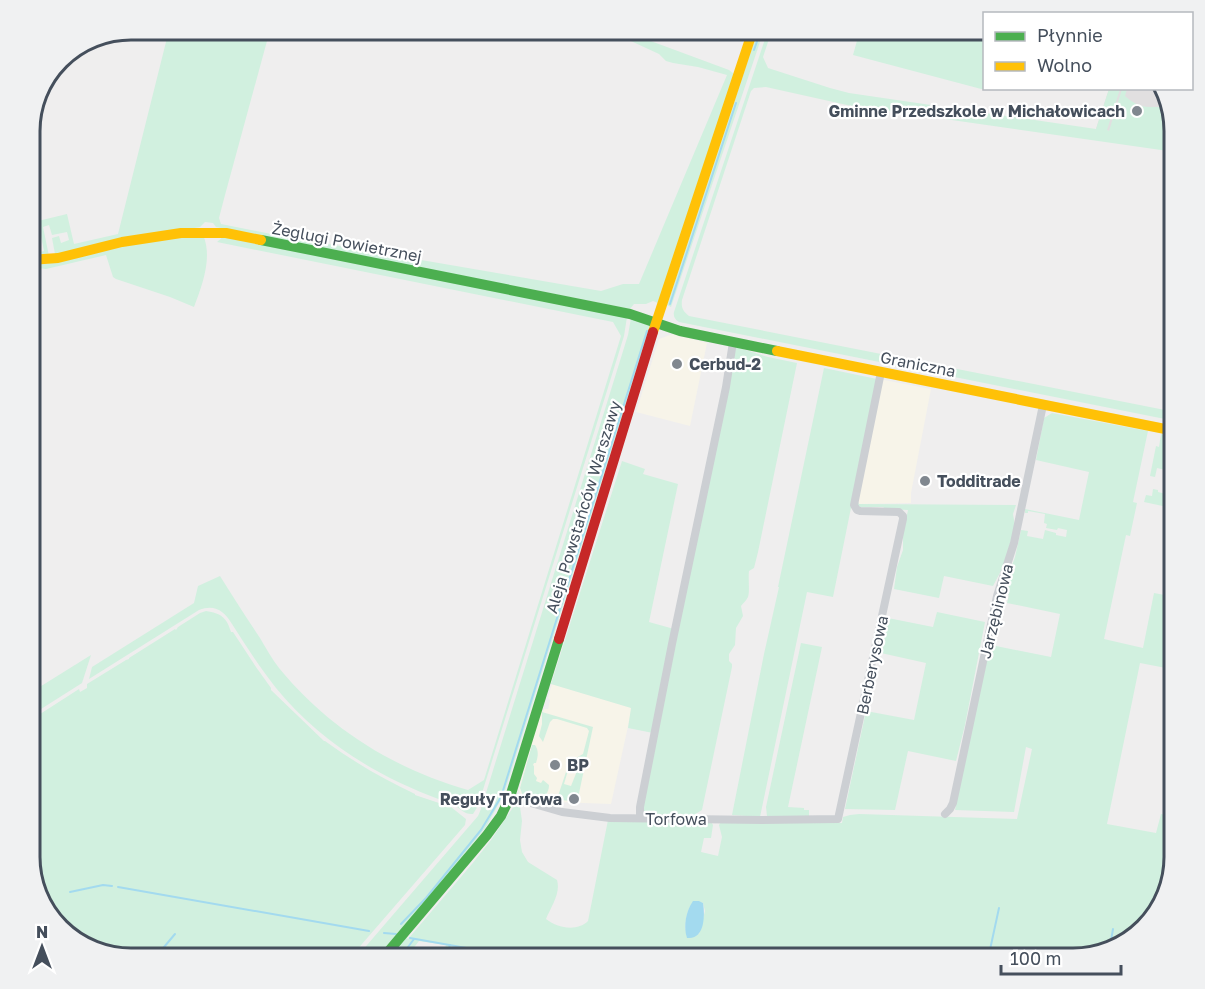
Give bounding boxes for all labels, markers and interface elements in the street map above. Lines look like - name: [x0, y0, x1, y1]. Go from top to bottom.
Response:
- legend: [983, 12, 1193, 90]
- text: Płynnie: [1037, 24, 1103, 46]
- text: Wolno: [1037, 54, 1092, 76]
- place label: Gminne Przedszkole w Michałowicach: [829, 101, 1125, 121]
- marker: Gminne Przedszkole w Michałowicach: [1130, 104, 1144, 118]
- street label: Żeglugi Powietrznej: [270, 218, 424, 266]
- street label: Graniczna: [879, 347, 957, 381]
- place label: Cerbud-2: [689, 354, 761, 374]
- marker: Cerbud-2: [670, 357, 684, 371]
- street label: Aleja Powstańców Warszawy: [541, 398, 625, 616]
- place label: Todditrade: [937, 471, 1021, 491]
- marker: Todditrade: [918, 474, 932, 488]
- street label: Jarzębinowa: [975, 562, 1017, 660]
- street label: Berberysowa: [852, 614, 892, 716]
- place label: BP: [567, 755, 589, 775]
- marker: BP: [548, 758, 562, 772]
- place label: Reguły Torfowa: [440, 789, 562, 809]
- marker: Reguły Torfowa: [567, 792, 581, 806]
- street label: Torfowa: [645, 809, 707, 829]
- north arrow: [12, 917, 72, 977]
- text: N: [36, 922, 48, 942]
- scale bar: [1001, 938, 1121, 976]
- text: 100 m: [1010, 947, 1061, 969]

